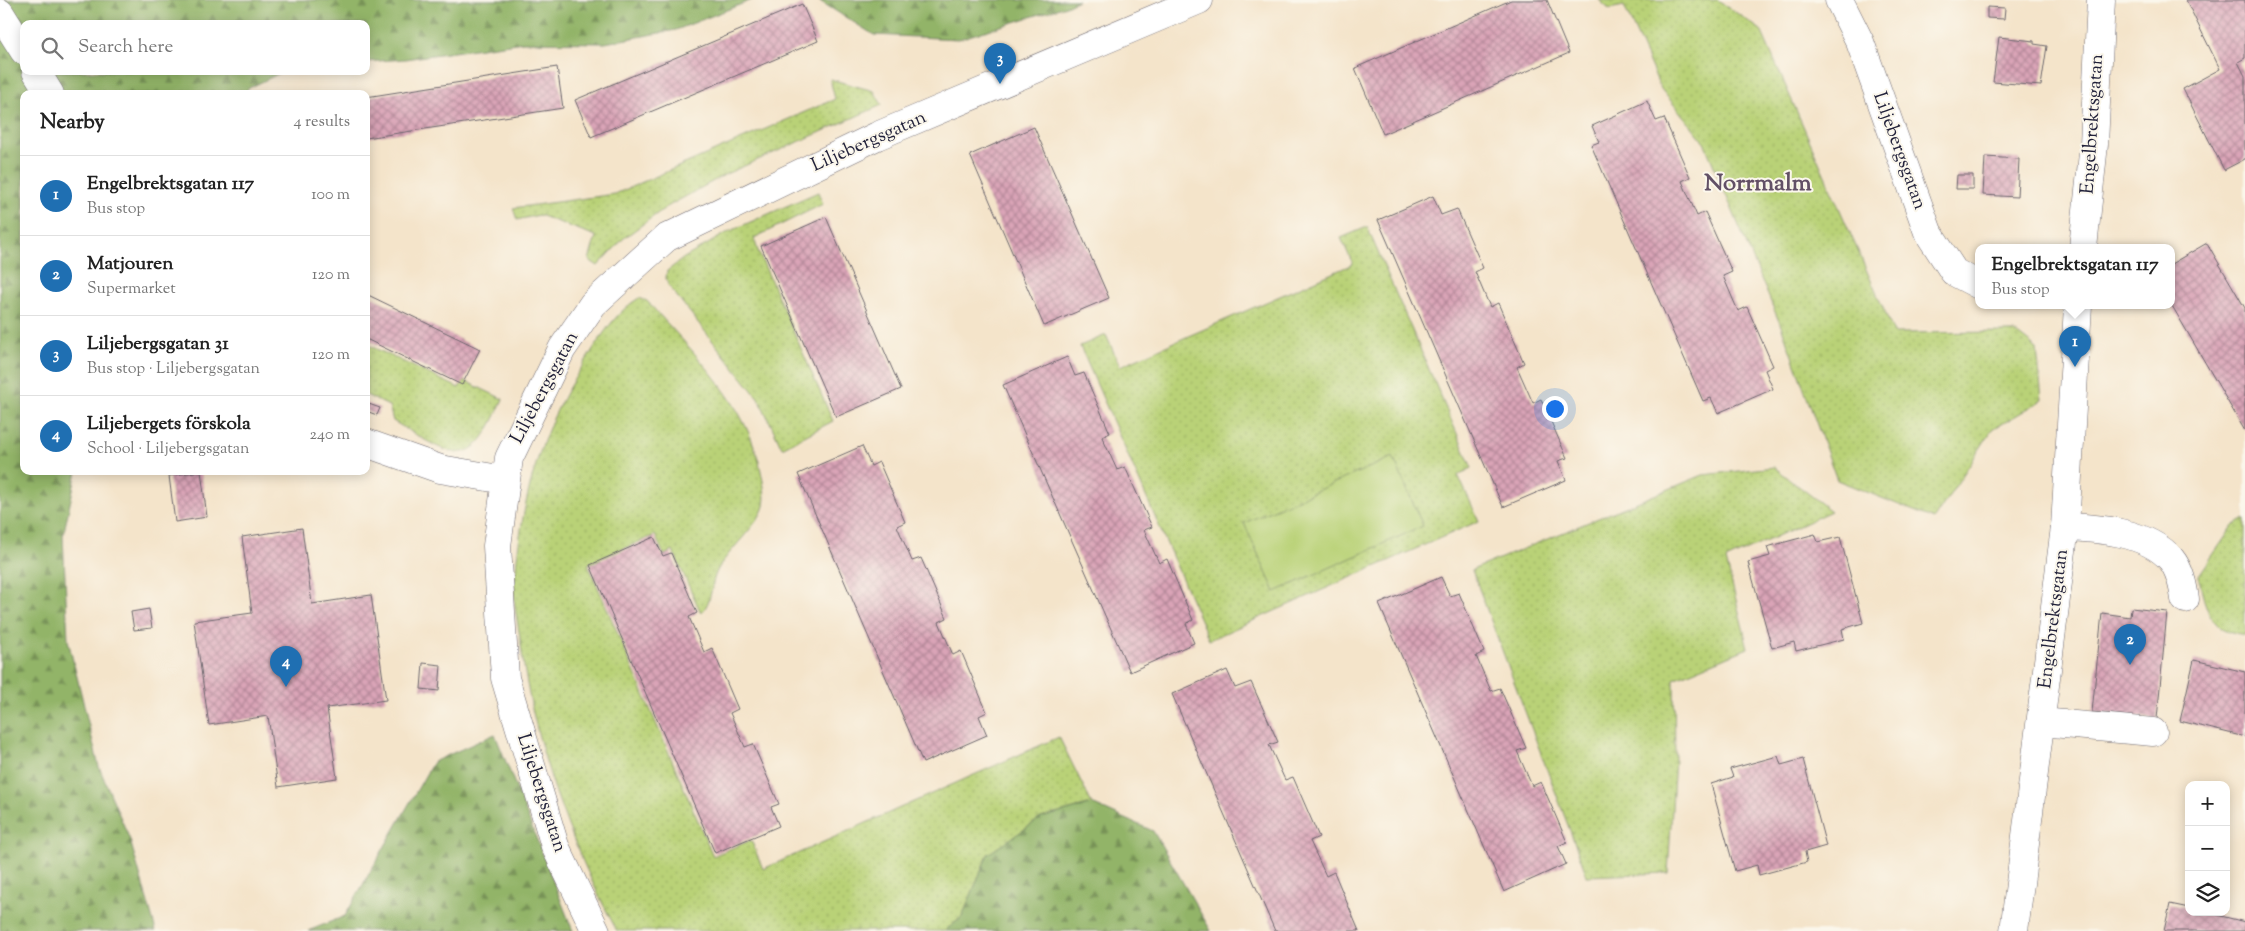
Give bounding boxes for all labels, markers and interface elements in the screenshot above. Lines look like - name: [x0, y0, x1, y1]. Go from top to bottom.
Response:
- search box: [20, 20, 370, 75]
- icon: search: [38, 34, 66, 62]
- text: Search here: [78, 34, 173, 61]
- pin: 3: [984, 43, 1016, 84]
- street label: Engelbrektsgatan: [2075, 53, 2111, 195]
- street label: Liljebergsgatan: [1865, 88, 1933, 214]
- street label: Liljebergsgatan: [807, 105, 931, 179]
- text: Nearby: [40, 108, 105, 138]
- text: 4 results: [294, 111, 350, 134]
- district label: Norrmalm: [1704, 167, 1812, 201]
- text: Engelbrektsgatan 117: [87, 171, 254, 198]
- text: 1: [53, 184, 59, 207]
- text: 100 m: [311, 184, 350, 207]
- text: Bus stop: [87, 198, 145, 221]
- popup: [1975, 244, 2175, 309]
- text: Matjouren: [87, 251, 173, 278]
- text: Engelbrektsgatan 117: [1991, 252, 2159, 279]
- text: 2: [52, 264, 60, 287]
- text: 120 m: [312, 264, 350, 287]
- text: Supermarket: [87, 278, 176, 301]
- text: Bus stop: [1991, 279, 2050, 302]
- pin: 1: [2059, 326, 2091, 367]
- street label: Liljebergsgatan: [504, 327, 586, 449]
- text: Liljebergsgatan 31: [87, 331, 229, 358]
- text: 3: [53, 344, 59, 367]
- text: 120 m: [312, 344, 350, 367]
- text: Bus stop · Liljebergsgatan: [87, 358, 260, 381]
- your location: [1542, 396, 1568, 422]
- text: Liljebergets förskola: [87, 411, 251, 438]
- text: 4: [52, 424, 60, 447]
- text: 240 m: [309, 424, 350, 447]
- text: School · Liljebergsgatan: [87, 438, 250, 461]
- street label: Engelbrektsgatan: [2032, 548, 2076, 690]
- pin: 2: [2114, 624, 2146, 665]
- pin: 4: [270, 646, 302, 687]
- street label: Liljebergsgatan: [509, 730, 573, 856]
- map controls: [2185, 781, 2230, 916]
- button: +: [2185, 781, 2230, 826]
- button: −: [2185, 826, 2230, 871]
- button: layers: [2185, 871, 2230, 916]

